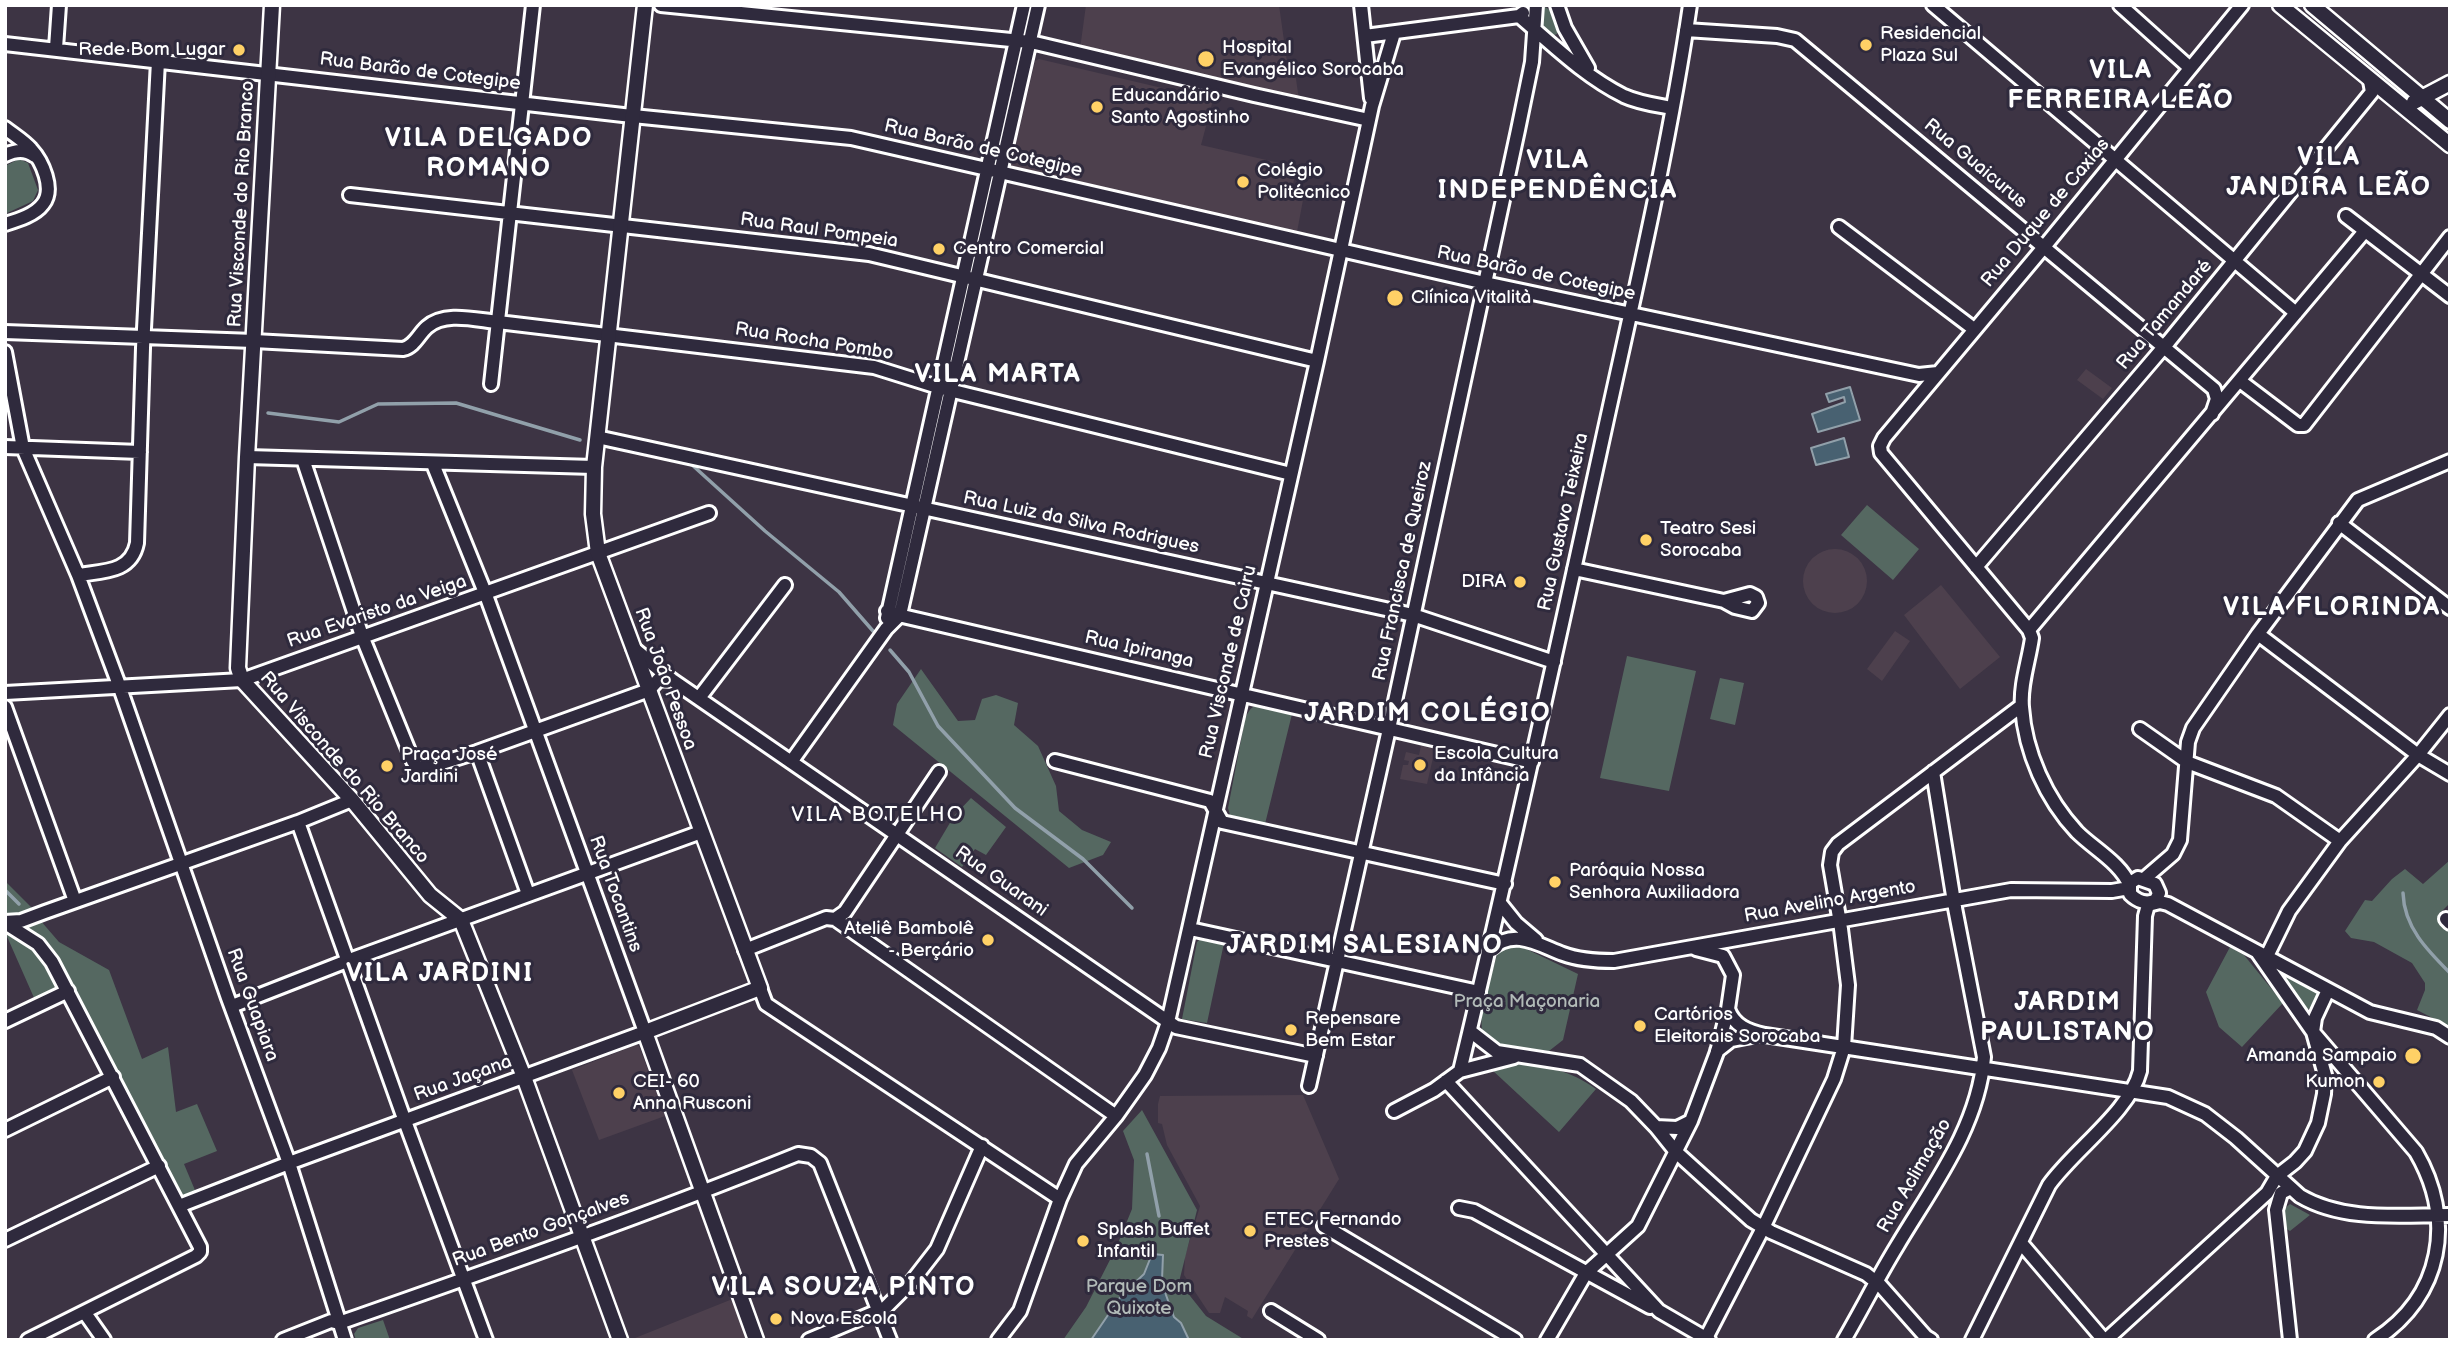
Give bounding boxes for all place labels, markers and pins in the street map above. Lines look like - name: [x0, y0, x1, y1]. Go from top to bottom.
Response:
- place label: Residencial Plaza Sul: [1880, 23, 1981, 67]
- place label: Hospital Evangélico Sorocaba: [1222, 37, 1404, 81]
- marker: Residencial Plaza Sul: [1858, 37, 1874, 53]
- place label: Rede Bom Lugar: [78, 39, 225, 61]
- marker: Rede Bom Lugar: [231, 42, 247, 58]
- marker: Hospital Evangélico Sorocaba: [1196, 49, 1216, 69]
- place label: Educandário Santo Agostinho: [1111, 85, 1250, 129]
- marker: Educandário Santo Agostinho: [1089, 99, 1105, 115]
- place label: Colégio Politécnico: [1257, 160, 1351, 204]
- marker: Colégio Politécnico: [1235, 174, 1251, 190]
- place label: Centro Comercial: [953, 238, 1104, 260]
- marker: Centro Comercial: [931, 241, 947, 257]
- place label: Clínica Vitalità: [1411, 287, 1531, 309]
- marker: Clínica Vitalità: [1385, 288, 1405, 308]
- place label: Teatro Sesi Sorocaba: [1660, 518, 1756, 562]
- marker: Teatro Sesi Sorocaba: [1638, 532, 1654, 548]
- place label: DIRA: [1461, 571, 1506, 593]
- marker: DIRA: [1512, 574, 1528, 590]
- place label: Escola Cultura da Infância: [1434, 743, 1559, 787]
- place label: Praça José Jardini: [401, 744, 497, 788]
- marker: Escola Cultura da Infância: [1412, 757, 1428, 773]
- marker: Praça José Jardini: [379, 758, 395, 774]
- place label: Paróquia Nossa Senhora Auxiliadora: [1569, 860, 1740, 904]
- marker: Paróquia Nossa Senhora Auxiliadora: [1547, 874, 1563, 890]
- place label: Ateliê Bambolê - Berçário: [844, 918, 974, 962]
- marker: Ateliê Bambolê - Berçário: [980, 932, 996, 948]
- place label: Cartórios Eleitorais Sorocaba: [1654, 1004, 1820, 1048]
- place label: Repensare Bem Estar: [1305, 1008, 1401, 1052]
- marker: Cartórios Eleitorais Sorocaba: [1632, 1018, 1648, 1034]
- marker: Repensare Bem Estar: [1283, 1022, 1299, 1038]
- place label: Amanda Sampaio: [2246, 1045, 2397, 1067]
- marker: Amanda Sampaio: [2403, 1046, 2423, 1066]
- place label: CEI- 60 Anna Rusconi: [633, 1071, 751, 1115]
- place label: Kumon: [2305, 1071, 2365, 1093]
- marker: Kumon: [2371, 1074, 2387, 1090]
- marker: CEI- 60 Anna Rusconi: [611, 1085, 627, 1101]
- place label: ETEC Fernando Prestes: [1264, 1209, 1402, 1253]
- place label: Splash Buffet Infantil: [1097, 1219, 1210, 1263]
- marker: ETEC Fernando Prestes: [1242, 1223, 1258, 1239]
- marker: Splash Buffet Infantil: [1075, 1233, 1091, 1249]
- place label: Nova Escola: [790, 1308, 897, 1330]
- marker: Nova Escola: [768, 1311, 784, 1327]

